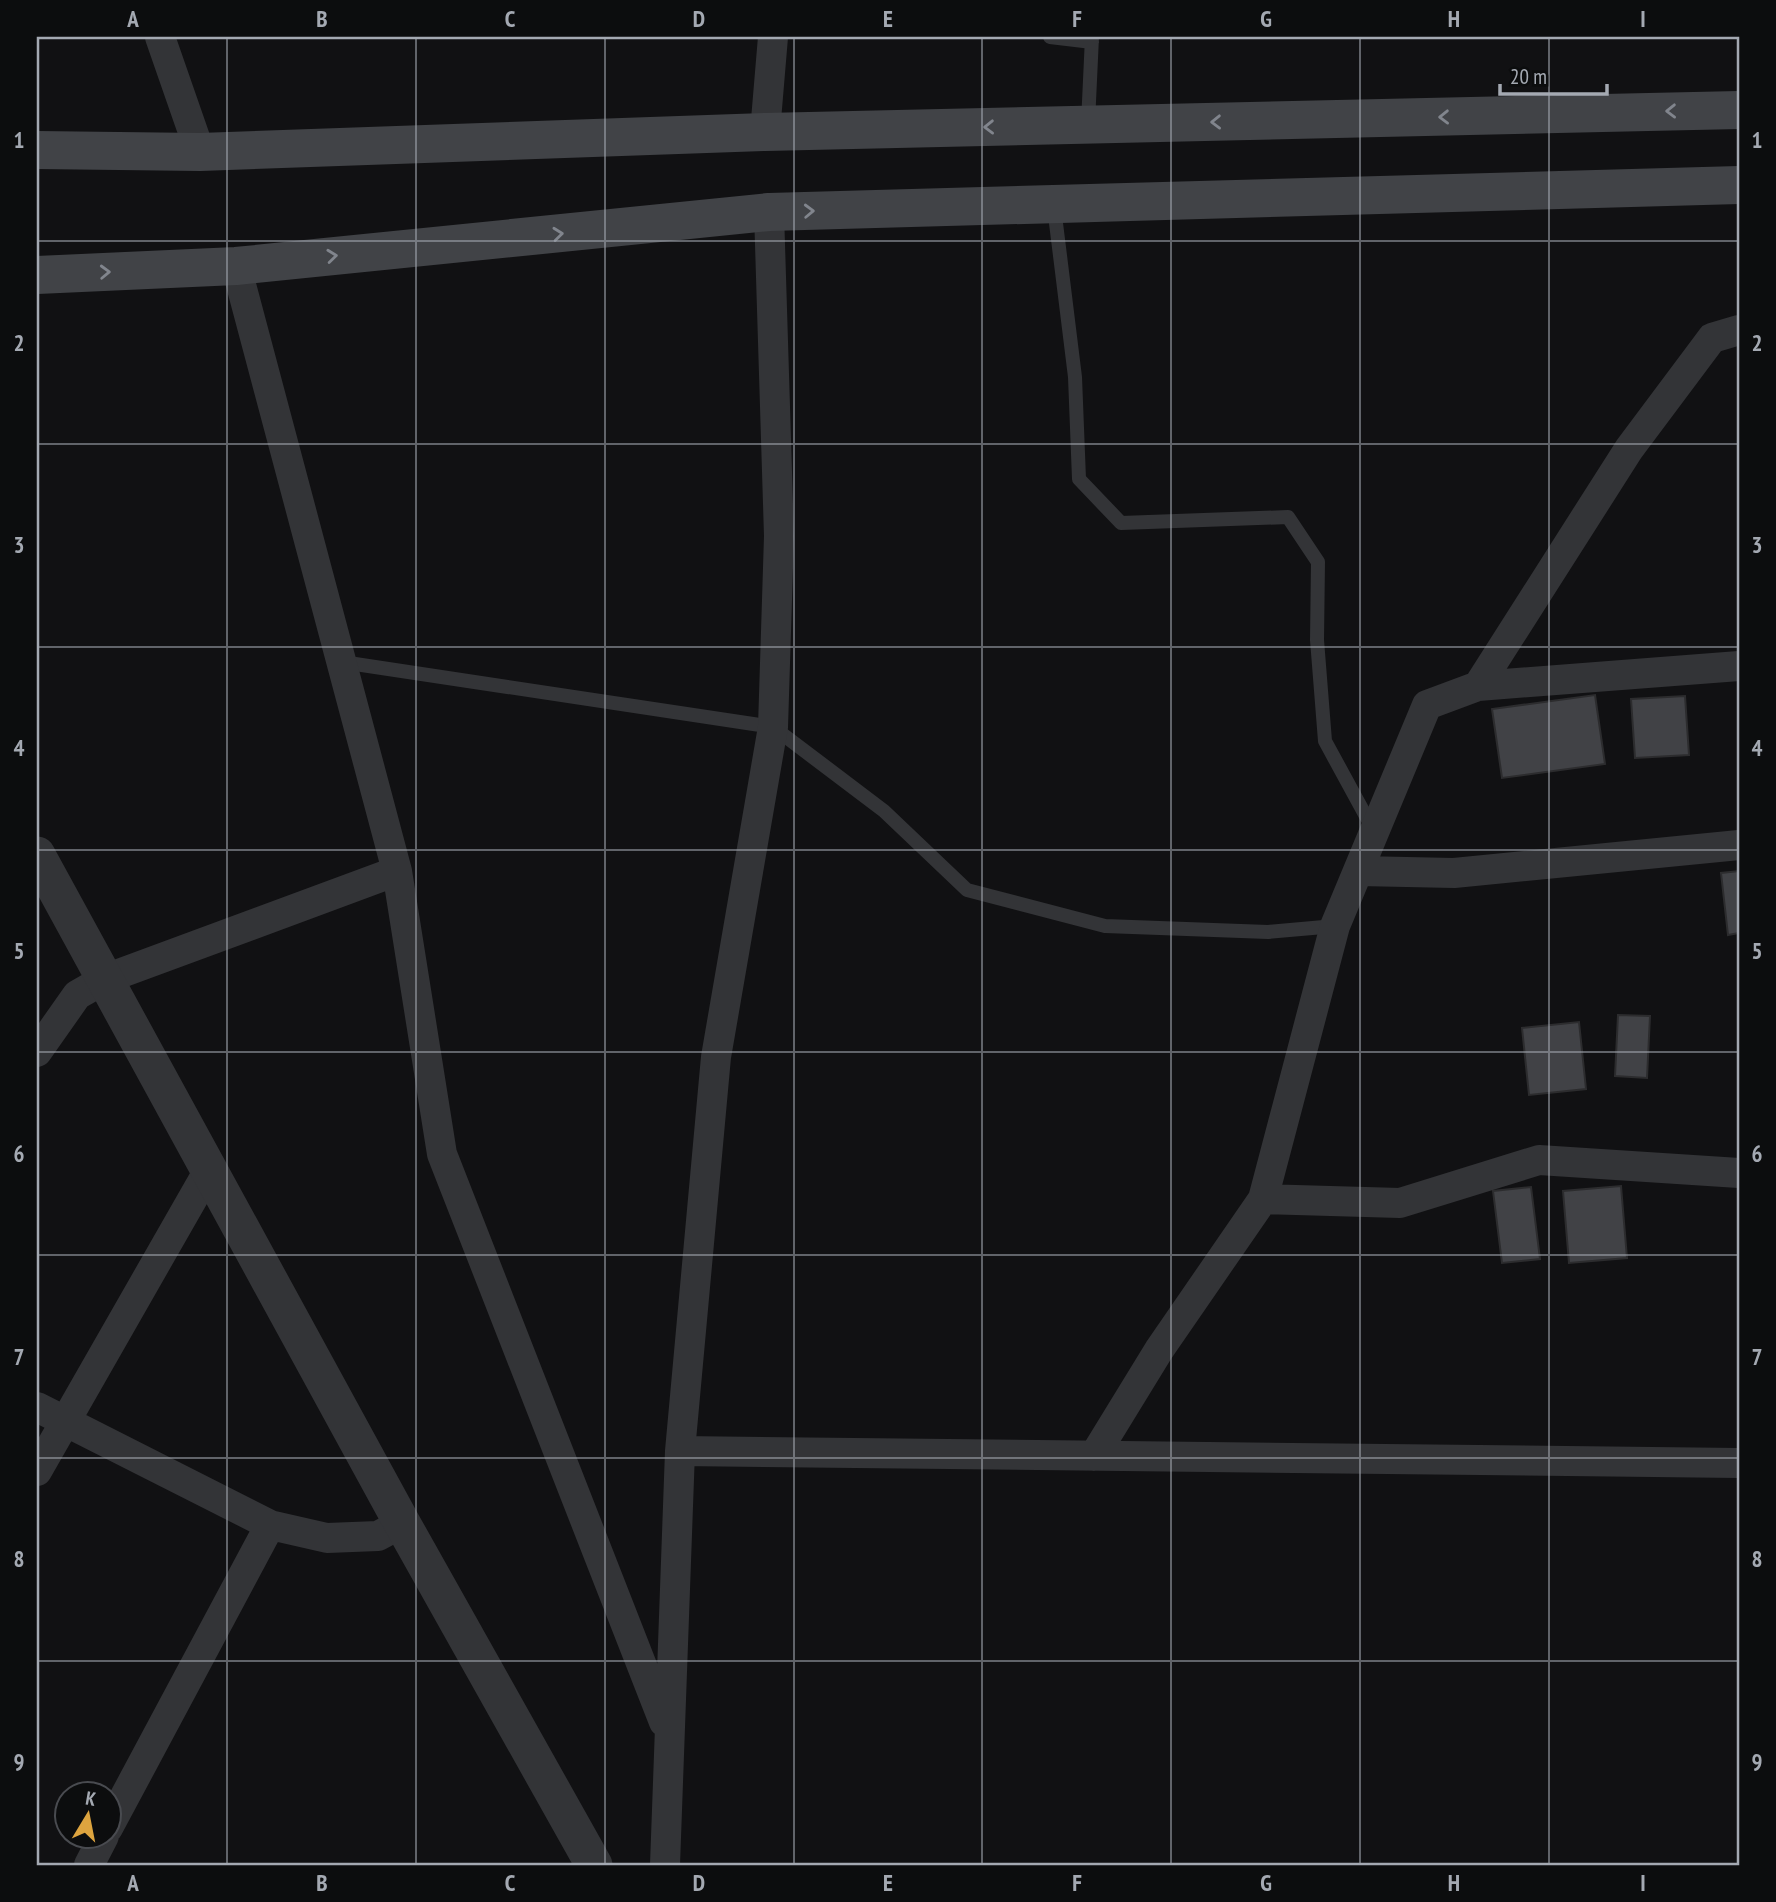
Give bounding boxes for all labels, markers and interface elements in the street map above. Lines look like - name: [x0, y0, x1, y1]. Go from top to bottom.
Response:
- text: A: [126, 4, 139, 33]
- text: B: [316, 4, 328, 33]
- text: C: [505, 4, 516, 33]
- text: D: [693, 4, 705, 33]
- text: E: [883, 4, 893, 33]
- text: F: [1072, 4, 1082, 33]
- text: G: [1260, 4, 1272, 33]
- text: H: [1448, 4, 1460, 33]
- text: I: [1640, 4, 1646, 33]
- scale bar: [1500, 52, 1606, 96]
- text: 20 m: [1510, 63, 1547, 90]
- one-way arrow: [1665, 104, 1676, 119]
- one-way arrow: [1438, 109, 1449, 124]
- one-way arrow: [1210, 114, 1221, 130]
- one-way arrow: [983, 119, 993, 135]
- text: 1: [14, 125, 25, 154]
- text: 1: [1752, 125, 1763, 154]
- one-way arrow: [804, 203, 815, 219]
- one-way arrow: [552, 226, 564, 241]
- one-way arrow: [326, 249, 338, 264]
- one-way arrow: [100, 264, 111, 279]
- text: 2: [14, 328, 25, 357]
- text: 2: [1752, 328, 1763, 357]
- text: 3: [14, 530, 25, 559]
- text: 3: [1752, 530, 1763, 559]
- text: 4: [14, 733, 25, 762]
- text: 4: [1752, 733, 1763, 762]
- text: 5: [14, 936, 25, 965]
- text: 5: [1752, 936, 1763, 965]
- text: 6: [14, 1139, 25, 1168]
- text: 6: [1752, 1139, 1763, 1168]
- text: 7: [14, 1342, 25, 1371]
- text: 7: [1752, 1342, 1763, 1371]
- text: 8: [14, 1544, 25, 1573]
- text: 8: [1752, 1544, 1763, 1573]
- text: 9: [14, 1747, 25, 1776]
- text: 9: [1752, 1747, 1763, 1776]
- north arrow: [52, 1780, 122, 1850]
- text: K: [84, 1786, 98, 1811]
- text: A: [126, 1868, 139, 1897]
- text: B: [316, 1868, 328, 1897]
- text: C: [505, 1868, 516, 1897]
- text: D: [693, 1868, 705, 1897]
- text: E: [883, 1868, 893, 1897]
- text: F: [1072, 1868, 1082, 1897]
- text: G: [1260, 1868, 1272, 1897]
- text: H: [1448, 1868, 1460, 1897]
- text: I: [1640, 1868, 1646, 1897]

